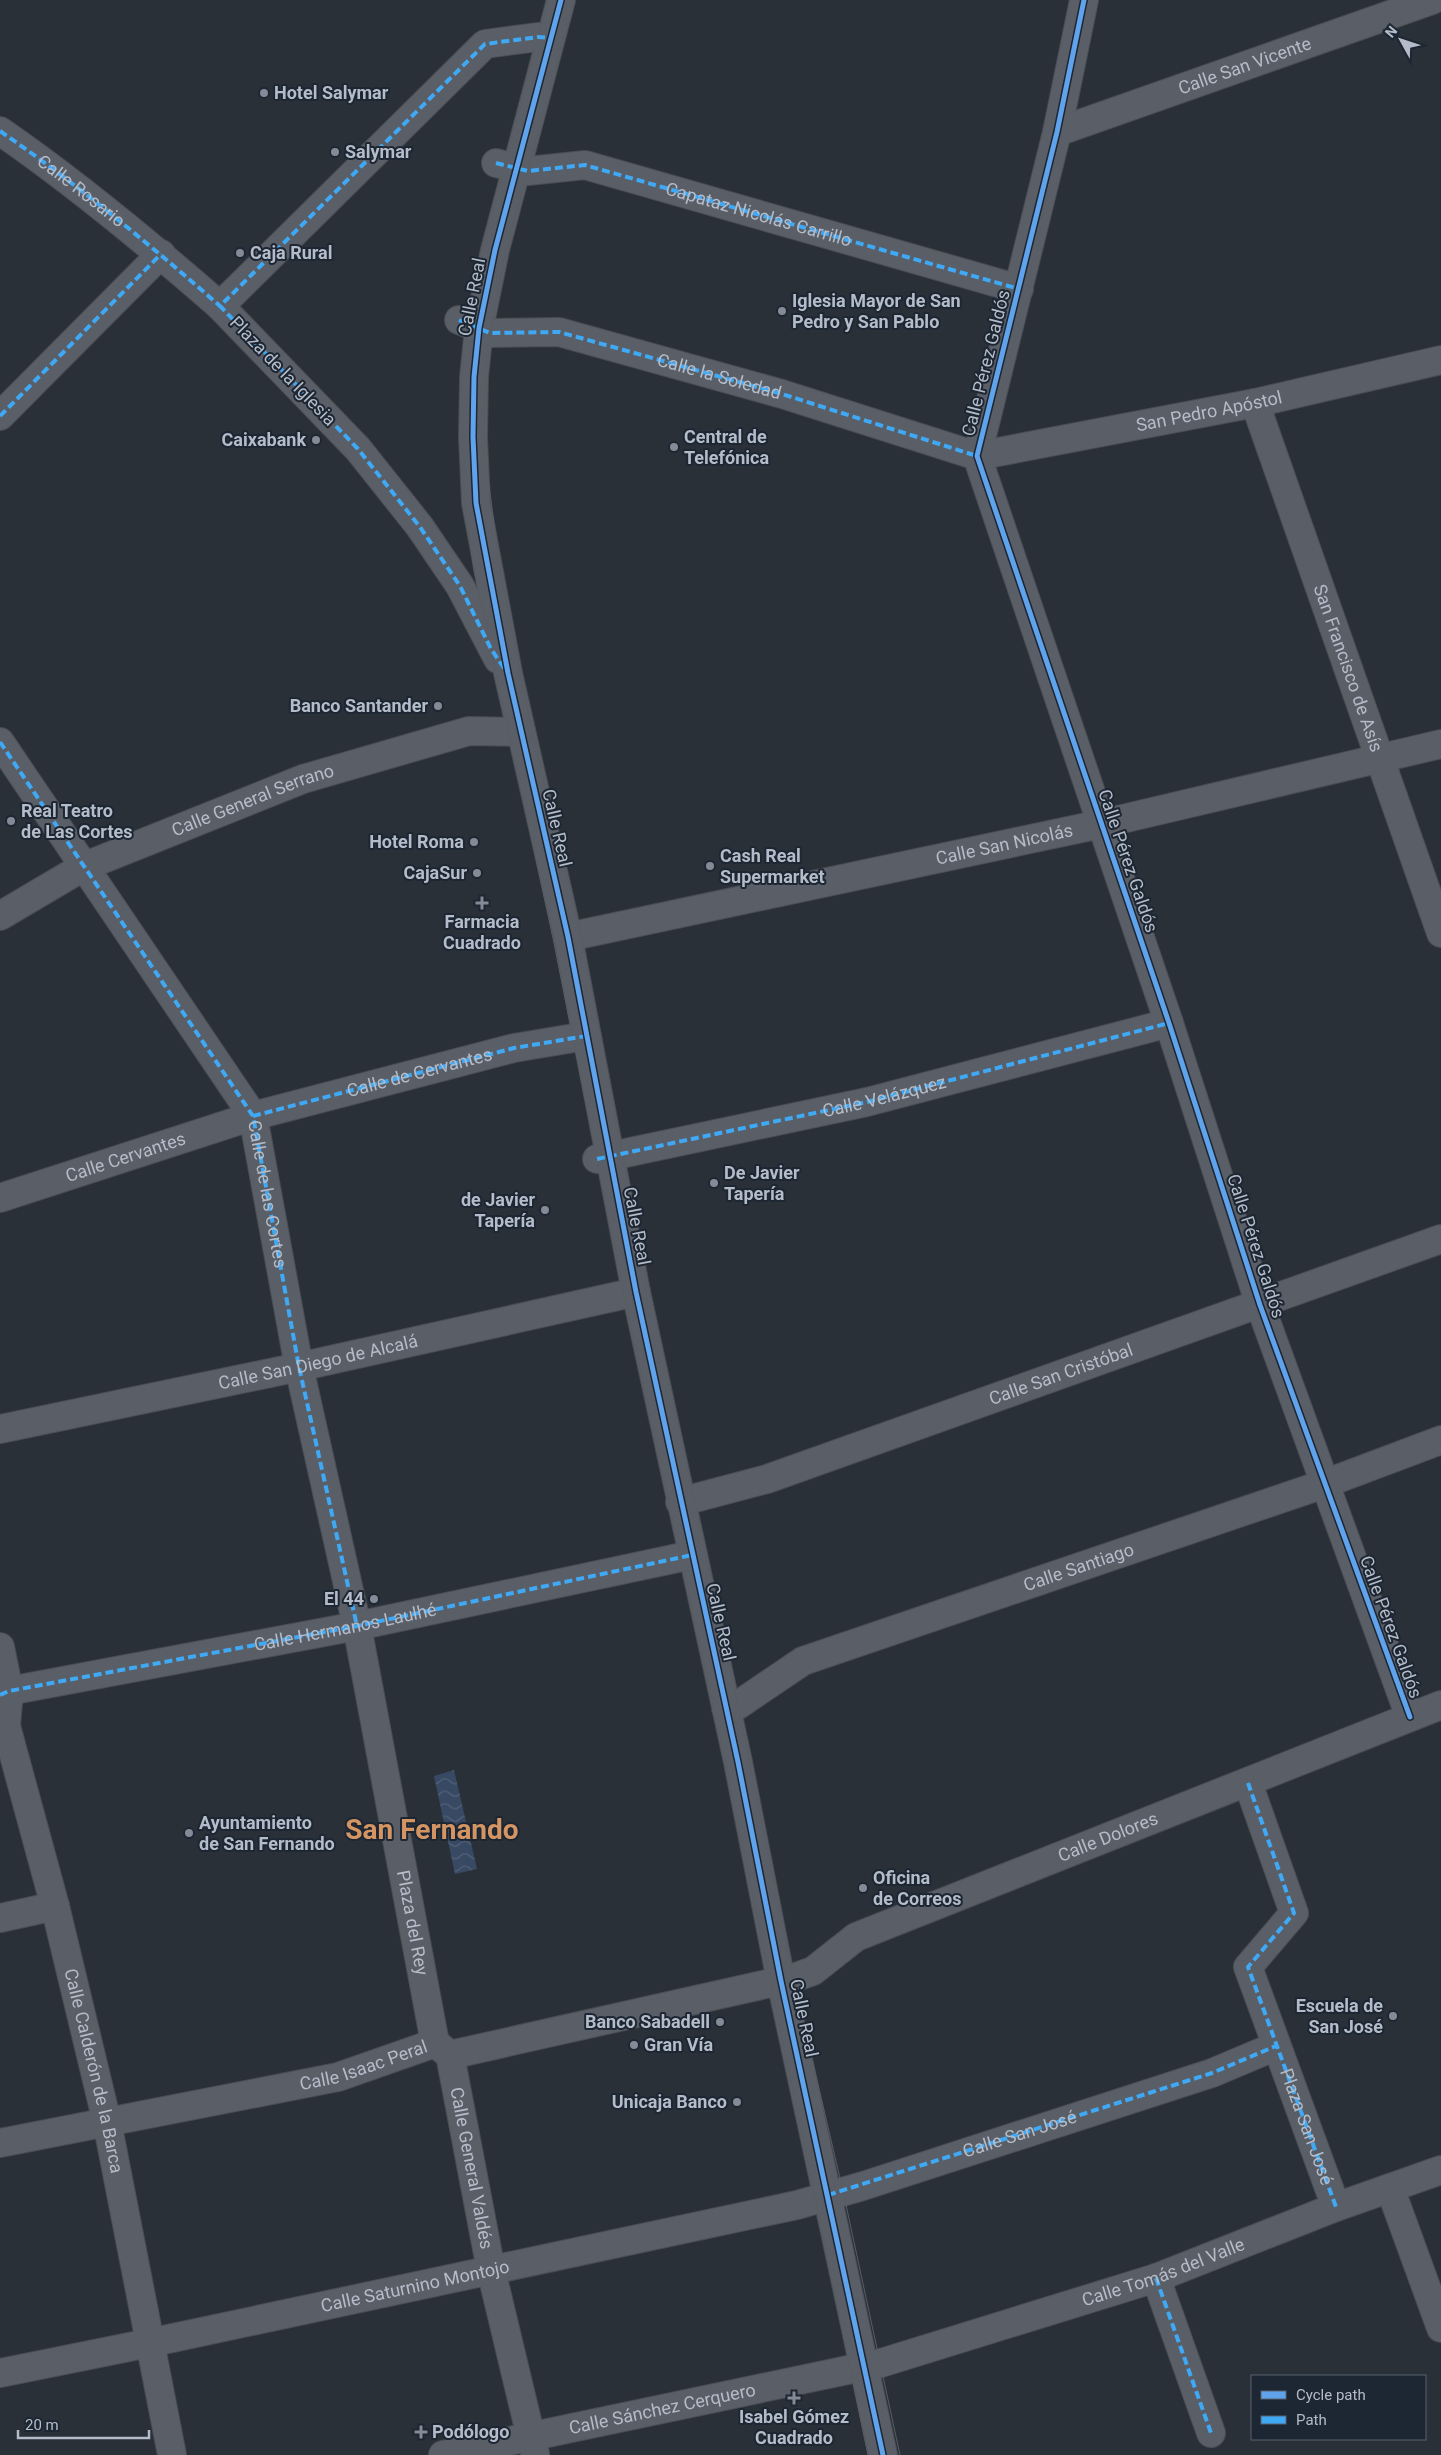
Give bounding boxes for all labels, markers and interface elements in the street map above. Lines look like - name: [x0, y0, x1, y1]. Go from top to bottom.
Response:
- north arrow: [1376, 15, 1426, 65]
- text: N: [1382, 23, 1400, 41]
- street label: Calle San Vicente: [1175, 32, 1314, 99]
- place label: Hotel Salymar: [274, 82, 389, 103]
- marker: Hotel Salymar: [258, 87, 270, 99]
- place label: Salymar: [345, 141, 412, 162]
- marker: Salymar: [329, 146, 341, 158]
- street label: Calle Rosario: [33, 150, 130, 231]
- street label: Capataz Nicolás Carrillo: [663, 178, 854, 251]
- place label: Caja Rural: [250, 242, 333, 263]
- marker: Caja Rural: [234, 247, 246, 259]
- street label: Calle Real: [454, 256, 489, 338]
- street label: Calle Pérez Galdós: [957, 288, 1014, 438]
- place label: Iglesia Mayor de San Pedro y San Pablo: [792, 290, 961, 332]
- marker: Iglesia Mayor de San Pedro y San Pablo: [776, 305, 788, 317]
- street label: Plaza de la Iglesia: [226, 312, 341, 430]
- street label: Calle la Soledad: [655, 349, 784, 403]
- street label: San Pedro Apóstol: [1134, 386, 1284, 435]
- place label: Central de Telefónica: [684, 426, 769, 468]
- place label: Caixabank: [222, 429, 306, 450]
- marker: Caixabank: [310, 434, 322, 446]
- marker: Central de Telefónica: [668, 441, 680, 453]
- street label: San Francisco de Asís: [1309, 581, 1388, 755]
- place label: Banco Santander: [290, 695, 428, 716]
- marker: Banco Santander: [432, 700, 444, 712]
- street label: Calle General Serrano: [169, 760, 336, 840]
- street label: Calle Pérez Galdós: [1094, 786, 1163, 935]
- street label: Calle Real: [538, 787, 577, 869]
- place label: Real Teatro de Las Cortes: [21, 800, 132, 842]
- marker: Real Teatro de Las Cortes: [5, 815, 17, 827]
- street label: Calle San Nicolás: [934, 819, 1075, 869]
- place label: Hotel Roma: [369, 831, 464, 852]
- marker: Hotel Roma: [468, 836, 480, 848]
- place label: Cash Real Supermarket: [720, 845, 825, 887]
- marker: Cash Real Supermarket: [704, 860, 716, 872]
- place label: CajaSur: [404, 862, 467, 883]
- marker: CajaSur: [471, 867, 483, 879]
- marker: Farmacia Cuadrado: [476, 897, 488, 909]
- place label: Farmacia Cuadrado: [443, 911, 521, 953]
- street label: Calle de Cervantes: [345, 1043, 494, 1101]
- street label: Calle Velázquez: [820, 1071, 948, 1121]
- street label: Calle de las Cortes: [244, 1119, 292, 1270]
- street label: Calle Cervantes: [63, 1128, 188, 1186]
- place label: De Javier Tapería: [724, 1162, 800, 1204]
- street label: Calle Pérez Galdós: [1223, 1171, 1290, 1320]
- marker: De Javier Tapería: [708, 1177, 720, 1189]
- street label: Calle Real: [620, 1185, 655, 1267]
- place label: de Javier Tapería: [461, 1189, 535, 1231]
- marker: de Javier Tapería: [539, 1204, 551, 1216]
- street label: Calle San Diego de Alcalá: [216, 1330, 420, 1393]
- street label: Calle San Cristóbal: [986, 1339, 1135, 1409]
- street label: Calle Santiago: [1021, 1538, 1136, 1595]
- street label: Calle Pérez Galdós: [1356, 1553, 1427, 1701]
- street label: Calle Real: [702, 1581, 741, 1663]
- place label: El 44: [324, 1588, 364, 1609]
- marker: El 44: [368, 1593, 380, 1605]
- street label: Calle Hermanos Laulhé: [252, 1598, 438, 1655]
- street label: Calle Dolores: [1055, 1807, 1161, 1866]
- place label: Ayuntamiento de San Fernando: [199, 1812, 335, 1854]
- district label: San Fernando: [345, 1813, 519, 1846]
- marker: Ayuntamiento de San Fernando: [183, 1827, 195, 1839]
- place label: Oficina de Correos: [873, 1867, 961, 1909]
- street label: Plaza del Rey: [393, 1868, 433, 1977]
- marker: Oficina de Correos: [857, 1882, 869, 1894]
- street label: Calle Calderón de la Barca: [60, 1966, 128, 2175]
- street label: Calle Real: [786, 1977, 823, 2059]
- place label: Escuela de San José: [1296, 1995, 1383, 2037]
- marker: Escuela de San José: [1387, 2010, 1399, 2022]
- place label: Banco Sabadell: [585, 2011, 710, 2032]
- marker: Banco Sabadell: [714, 2016, 726, 2028]
- place label: Gran Vía: [644, 2034, 713, 2055]
- street label: Calle Isaac Peral: [298, 2036, 430, 2094]
- marker: Gran Vía: [628, 2039, 640, 2051]
- street label: Plaza San José: [1276, 2065, 1338, 2188]
- street label: Calle General Valdés: [446, 2085, 498, 2251]
- place label: Unicaja Banco: [612, 2091, 727, 2112]
- marker: Unicaja Banco: [731, 2096, 743, 2108]
- street label: Calle San José: [960, 2106, 1079, 2162]
- street label: Calle Tomás del Valle: [1079, 2233, 1247, 2310]
- street label: Calle Saturnino Montojo: [319, 2256, 511, 2316]
- legend: [1251, 2375, 1426, 2440]
- street label: Calle Sánchez Cerquero: [567, 2379, 757, 2438]
- text: Cycle path: [1296, 2386, 1366, 2404]
- marker: Isabel Gómez Cuadrado: [788, 2392, 800, 2404]
- place label: Isabel Gómez Cuadrado: [739, 2406, 849, 2448]
- scale bar: [18, 2408, 149, 2440]
- text: Path: [1296, 2411, 1327, 2429]
- text: 20 m: [25, 2416, 59, 2434]
- place label: Podólogo: [432, 2421, 509, 2442]
- marker: Podólogo: [414, 2425, 428, 2439]

